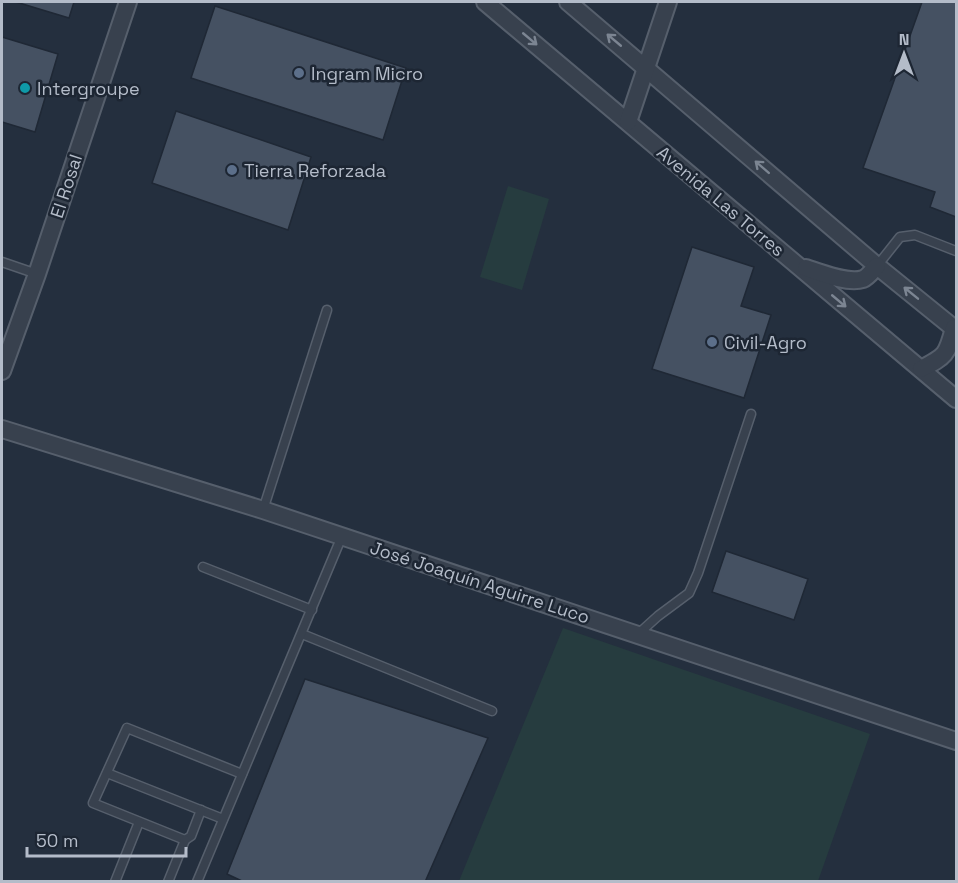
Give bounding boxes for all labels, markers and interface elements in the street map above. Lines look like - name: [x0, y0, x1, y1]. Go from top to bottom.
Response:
- north arrow: [874, 24, 934, 84]
- text: N: [899, 29, 909, 50]
- one-way arrow: [522, 32, 537, 46]
- one-way arrow: [606, 34, 622, 47]
- place label: Ingram Micro: [311, 62, 423, 85]
- marker: Ingram Micro: [292, 66, 306, 80]
- place label: Intergroupe: [37, 77, 140, 100]
- marker: Intergroupe: [18, 81, 32, 95]
- street label: Avenida Las Torres: [652, 141, 790, 261]
- street label: El Rosal: [45, 151, 87, 221]
- place label: Tierra Reforzada: [244, 159, 386, 182]
- one-way arrow: [755, 160, 770, 174]
- marker: Tierra Reforzada: [225, 163, 239, 177]
- one-way arrow: [903, 287, 919, 300]
- one-way arrow: [831, 294, 846, 308]
- place label: Civil-Agro: [724, 331, 807, 354]
- marker: Civil-Agro: [705, 335, 719, 349]
- street label: José Joaquín Aguirre Luco: [367, 536, 593, 628]
- scale bar: [27, 820, 186, 858]
- text: 50 m: [36, 829, 78, 852]

